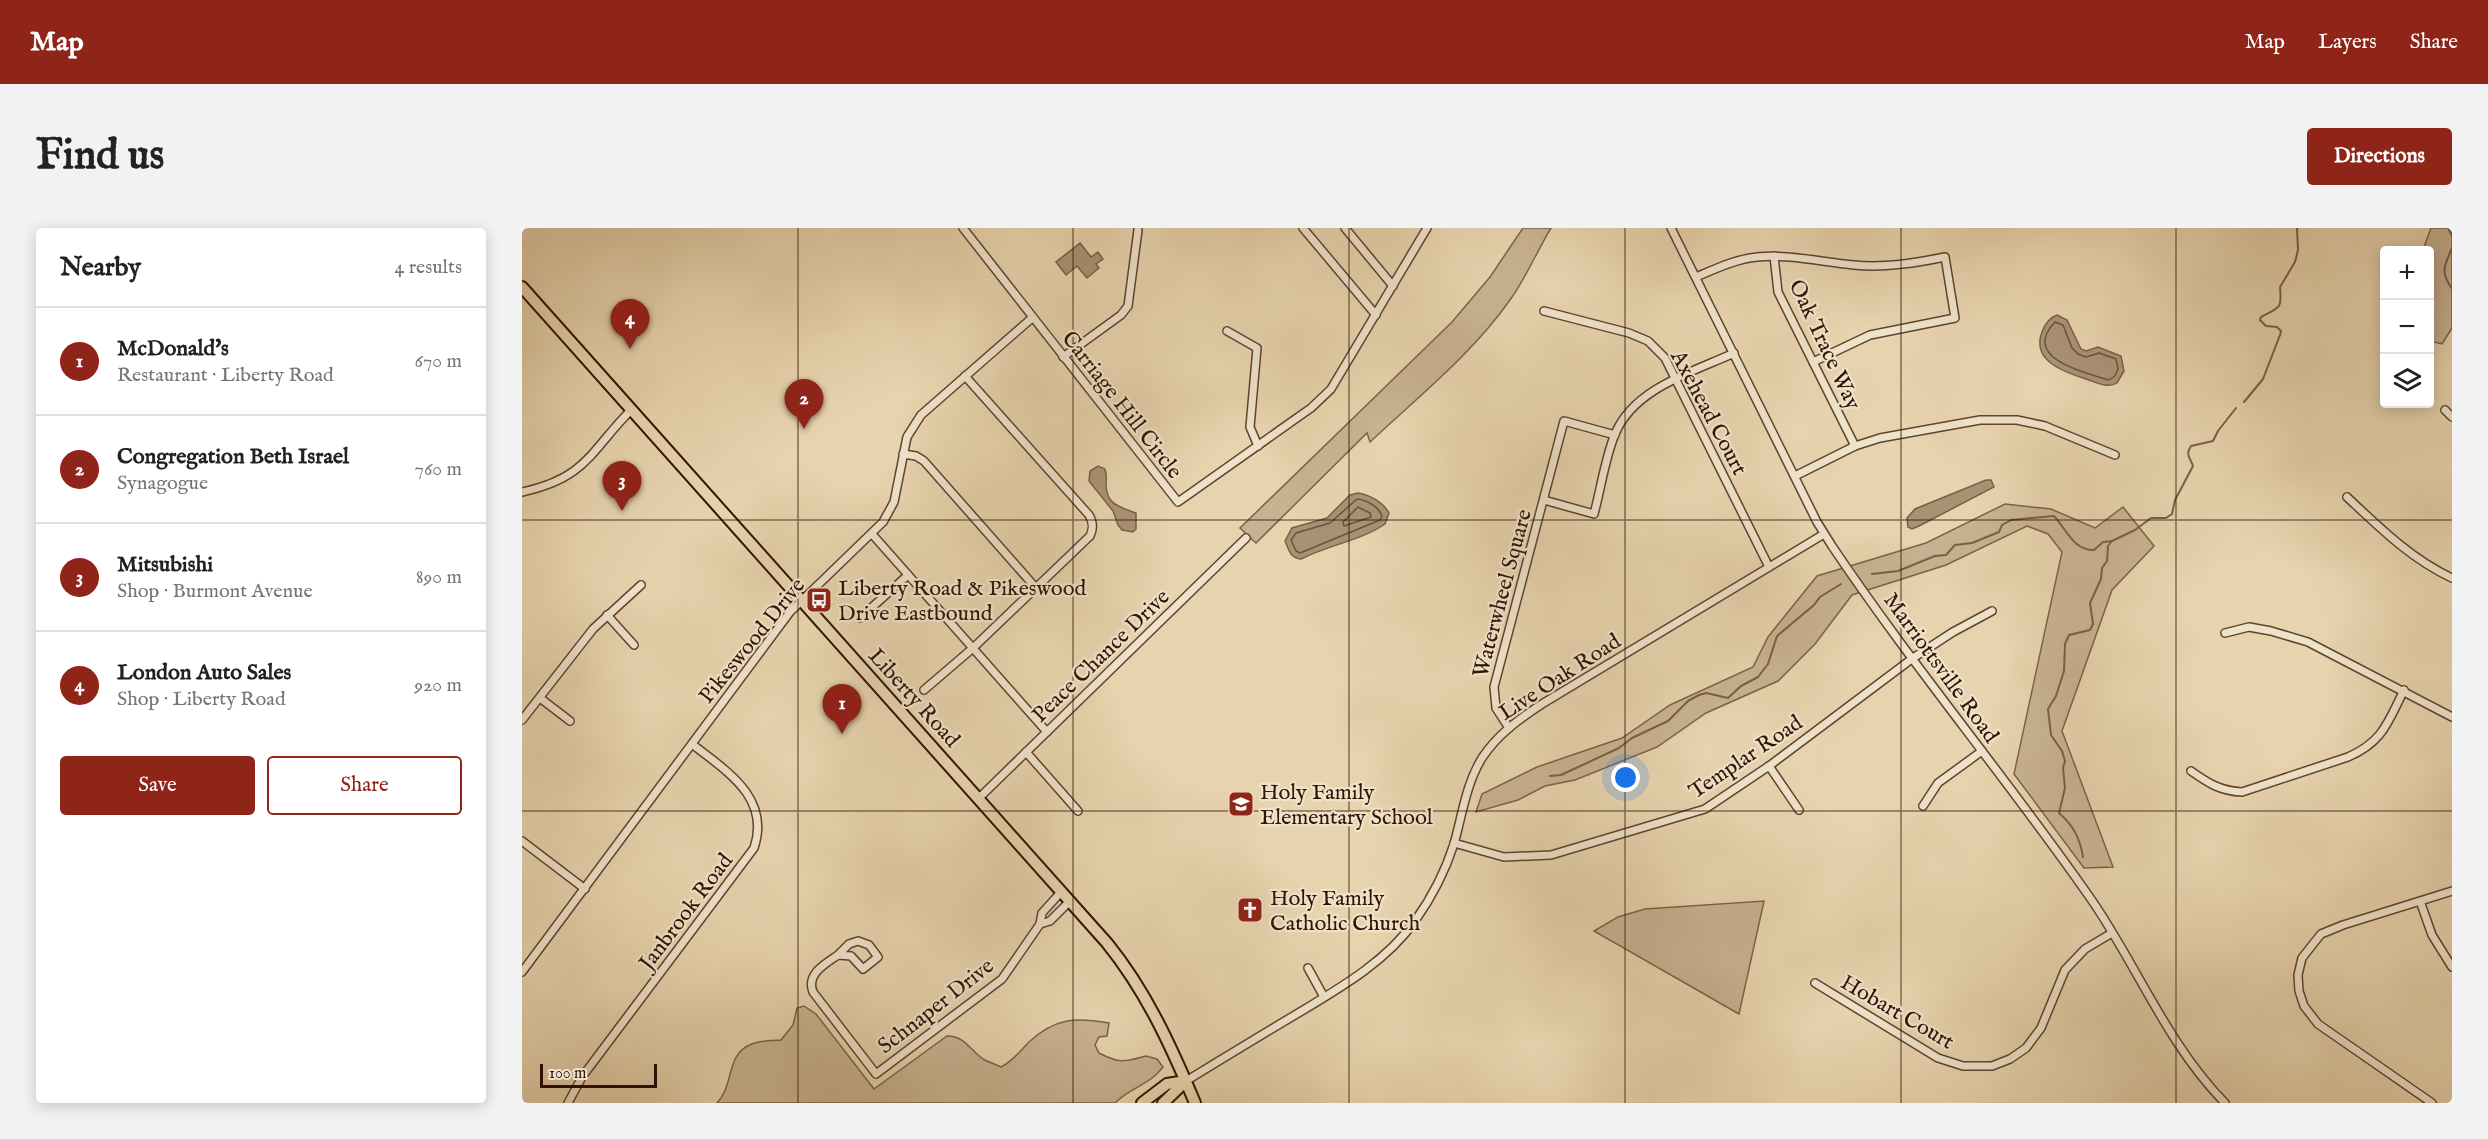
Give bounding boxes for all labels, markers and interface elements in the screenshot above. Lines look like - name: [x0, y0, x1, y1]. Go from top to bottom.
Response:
- text: Map: [30, 25, 84, 60]
- text: Map: [2245, 29, 2285, 56]
- text: Layers: [2318, 29, 2377, 56]
- text: Share: [2410, 29, 2458, 56]
- button: Directions: [2307, 128, 2452, 185]
- text: Find us: [36, 130, 164, 183]
- map controls: [2380, 246, 2434, 408]
- button: +: [2380, 246, 2434, 300]
- text: Nearby: [60, 251, 141, 284]
- text: 4 results: [395, 255, 462, 280]
- street label: Oak Trace Way: [1782, 275, 1867, 414]
- pin: 4: [610, 300, 650, 349]
- button: −: [2380, 300, 2434, 354]
- street label: Carriage Hill Circle: [1055, 326, 1188, 485]
- text: McDonald's: [117, 335, 229, 363]
- street label: Axehead Court: [1663, 345, 1753, 481]
- text: 1: [76, 349, 83, 374]
- text: 670 m: [415, 349, 462, 374]
- button: layers: [2380, 354, 2434, 408]
- text: Restaurant · Liberty Road: [117, 363, 334, 388]
- pin: 2: [784, 380, 824, 429]
- text: Congregation Beth Israel: [117, 443, 349, 471]
- text: 2: [75, 457, 84, 482]
- text: 760 m: [415, 457, 462, 482]
- pin: 3: [602, 462, 642, 511]
- text: Synagogue: [117, 471, 208, 496]
- street label: Waterwheel Square: [1467, 506, 1539, 681]
- text: Mitsubishi: [117, 551, 213, 579]
- text: 3: [76, 565, 83, 590]
- text: 890 m: [416, 565, 462, 590]
- street label: Pikeswood Drive: [693, 573, 812, 710]
- place label: Liberty Road & Pikeswood Drive Eastbound: [838, 575, 1087, 628]
- text: Shop · Burmont Avenue: [117, 579, 313, 604]
- street label: Peace Chance Drive: [1027, 584, 1176, 729]
- bus stop icon: Liberty Road & Pikeswood Drive Eastbound: [804, 585, 834, 615]
- street label: Marriottsville Road: [1876, 588, 2004, 749]
- street label: Live Oak Road: [1494, 628, 1627, 728]
- street label: Liberty Road: [862, 643, 966, 754]
- text: London Auto Sales: [117, 659, 291, 687]
- text: 4: [75, 673, 84, 698]
- text: 920 m: [414, 673, 462, 698]
- pin: 1: [822, 684, 862, 734]
- text: Shop · Liberty Road: [117, 687, 286, 712]
- street label: Templar Road: [1684, 709, 1809, 806]
- button: Save: [60, 756, 255, 815]
- button: Share: [267, 756, 462, 815]
- your location: [1611, 763, 1640, 792]
- place label: Holy Family Elementary School: [1260, 779, 1433, 832]
- school or university icon: Holy Family Elementary School: [1226, 789, 1256, 819]
- street label: Janbrook Road: [632, 848, 740, 979]
- place label: Holy Family Catholic Church: [1270, 885, 1420, 938]
- church icon: Holy Family Catholic Church: [1235, 895, 1265, 925]
- street label: Schnaper Drive: [873, 953, 1000, 1061]
- street label: Hobart Court: [1835, 969, 1959, 1057]
- scale bar: [540, 1061, 657, 1088]
- text: 100 m: [549, 1064, 586, 1084]

